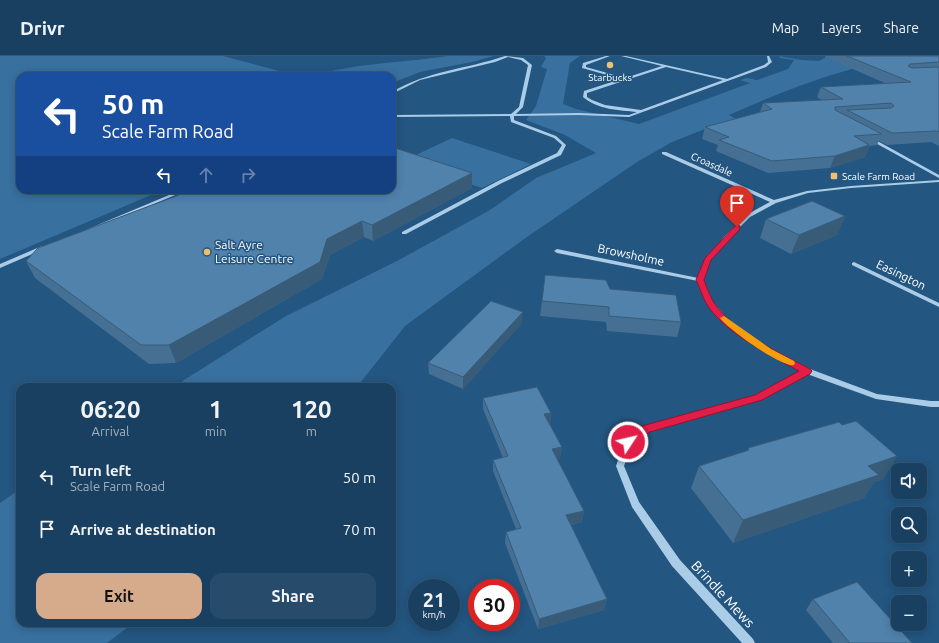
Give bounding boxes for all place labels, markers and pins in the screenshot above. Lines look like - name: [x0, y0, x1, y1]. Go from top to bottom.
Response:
- marker: Starbucks: [605, 60, 615, 70]
- place label: Starbucks: [588, 72, 632, 83]
- marker: Scale Farm Road: [829, 171, 839, 181]
- place label: Scale Farm Road: [842, 171, 915, 182]
- pin: [720, 186, 754, 227]
- place label: Salt Ayre Leisure Centre: [215, 238, 293, 265]
- marker: Salt Ayre Leisure Centre: [202, 247, 212, 257]

